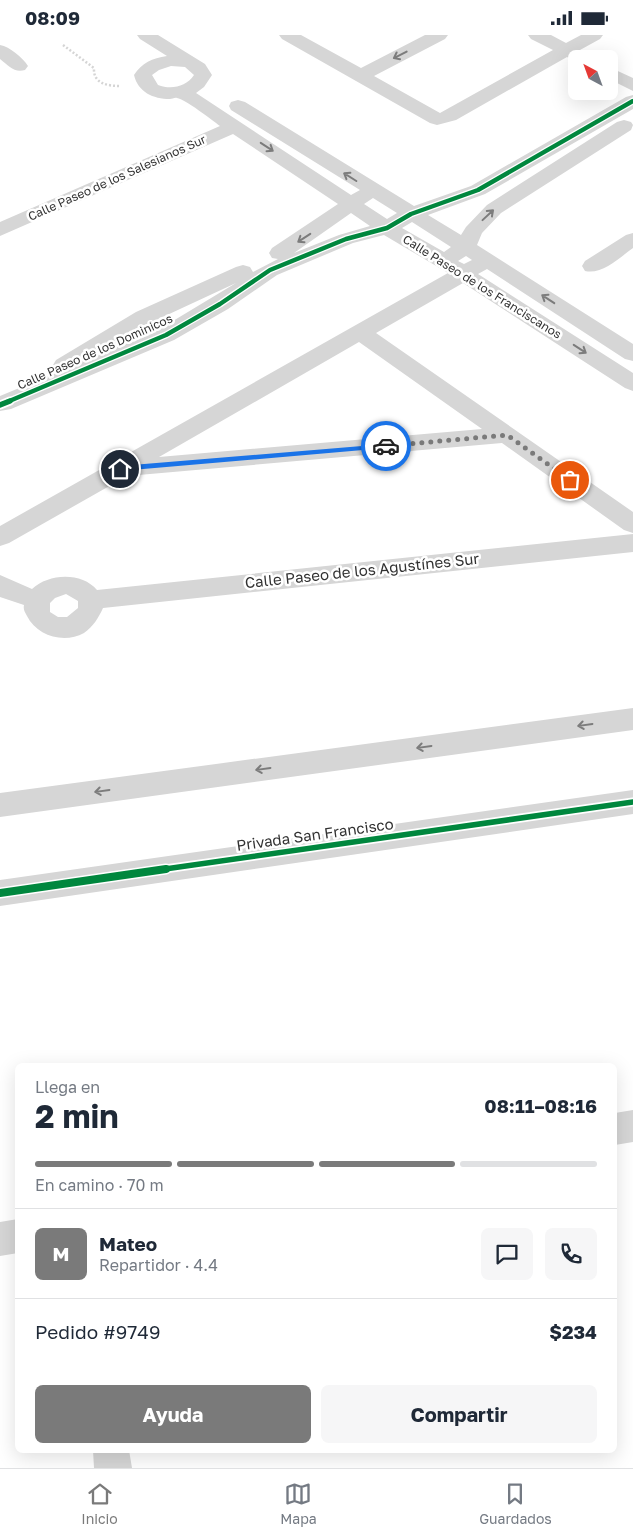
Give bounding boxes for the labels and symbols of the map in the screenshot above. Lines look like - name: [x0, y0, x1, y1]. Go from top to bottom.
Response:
- one-way arrow: [392, 50, 407, 60]
- north arrow: [568, 50, 618, 100]
- street label: Calle Paseo de los Salesianos Sur: [26, 131, 208, 224]
- one-way arrow: [259, 143, 273, 153]
- one-way arrow: [343, 171, 357, 182]
- one-way arrow: [482, 209, 494, 221]
- street label: Calle Paseo de los Franciscanos: [400, 231, 564, 342]
- one-way arrow: [297, 232, 311, 243]
- one-way arrow: [541, 293, 555, 304]
- street label: Calle Paseo de los Dominicos: [15, 310, 175, 393]
- one-way arrow: [573, 343, 587, 354]
- courier: [361, 421, 411, 471]
- pin: [99, 448, 141, 490]
- pin: [549, 459, 591, 501]
- street label: Calle Paseo de los Agustínes Sur: [244, 549, 480, 591]
- one-way arrow: [577, 721, 593, 731]
- one-way arrow: [416, 742, 432, 752]
- one-way arrow: [255, 764, 271, 774]
- one-way arrow: [94, 786, 110, 796]
- street label: Privada San Francisco: [235, 814, 394, 854]

